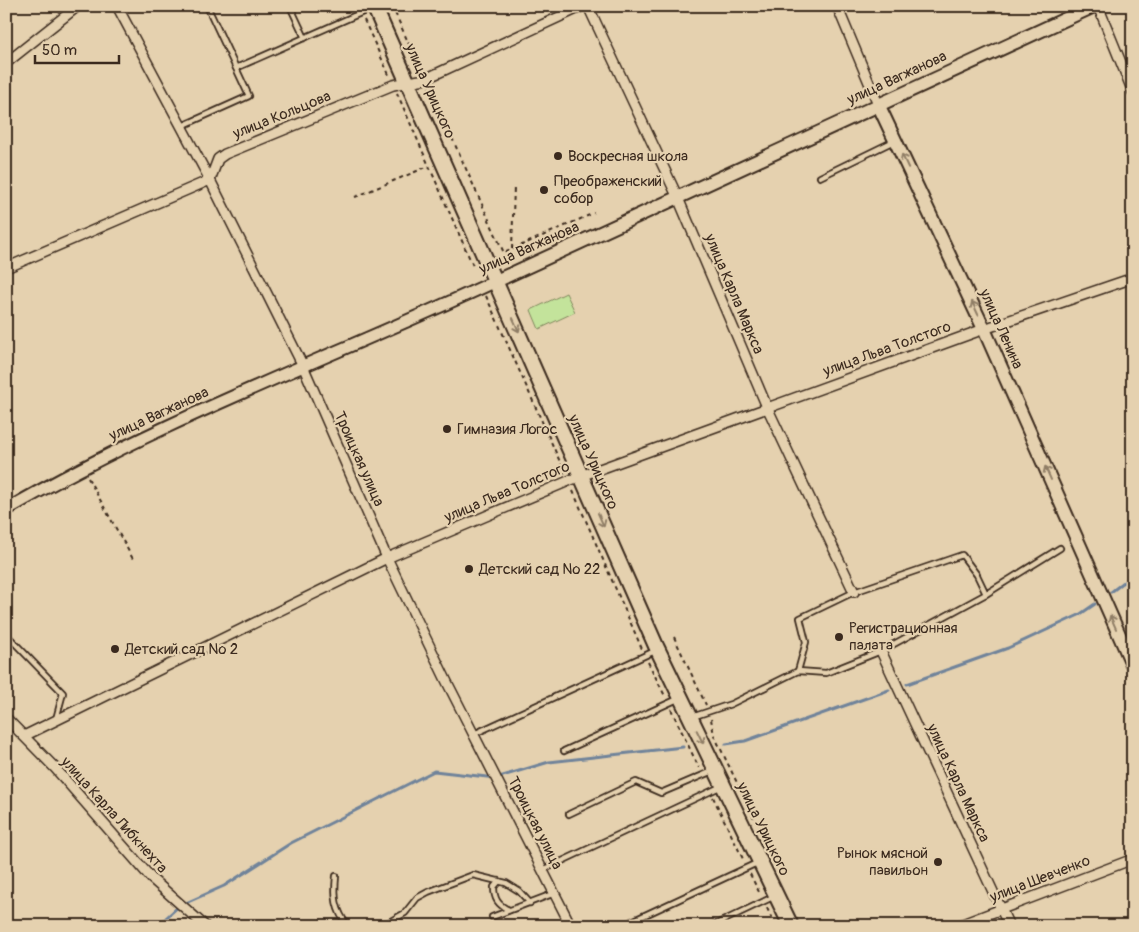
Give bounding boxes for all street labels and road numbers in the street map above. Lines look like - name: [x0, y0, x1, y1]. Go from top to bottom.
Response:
- street label: улица Урицкого: [400, 40, 459, 141]
- street label: улица Вагжанова: [843, 47, 950, 110]
- street label: улица Кольцова: [229, 87, 334, 144]
- street label: улица Вагжанова: [475, 217, 582, 279]
- street label: улица Карла Маркса: [700, 230, 768, 357]
- street label: улица Ленина: [975, 285, 1027, 372]
- street label: улица Льва Толстого: [820, 317, 953, 381]
- street label: улица Вагжанова: [105, 383, 212, 446]
- street label: Троицкая улица: [330, 409, 388, 509]
- street label: улица Урицкого: [563, 411, 622, 512]
- street label: улица Льва Толстого: [440, 457, 573, 527]
- street label: улица Карла Маркса: [922, 720, 994, 845]
- street label: улица Карла Либкнехта: [56, 752, 171, 877]
- street label: Троицкая улица: [503, 773, 567, 873]
- street label: улица Урицкого: [732, 778, 794, 879]
- street label: улица Шевченко: [986, 851, 1093, 907]

